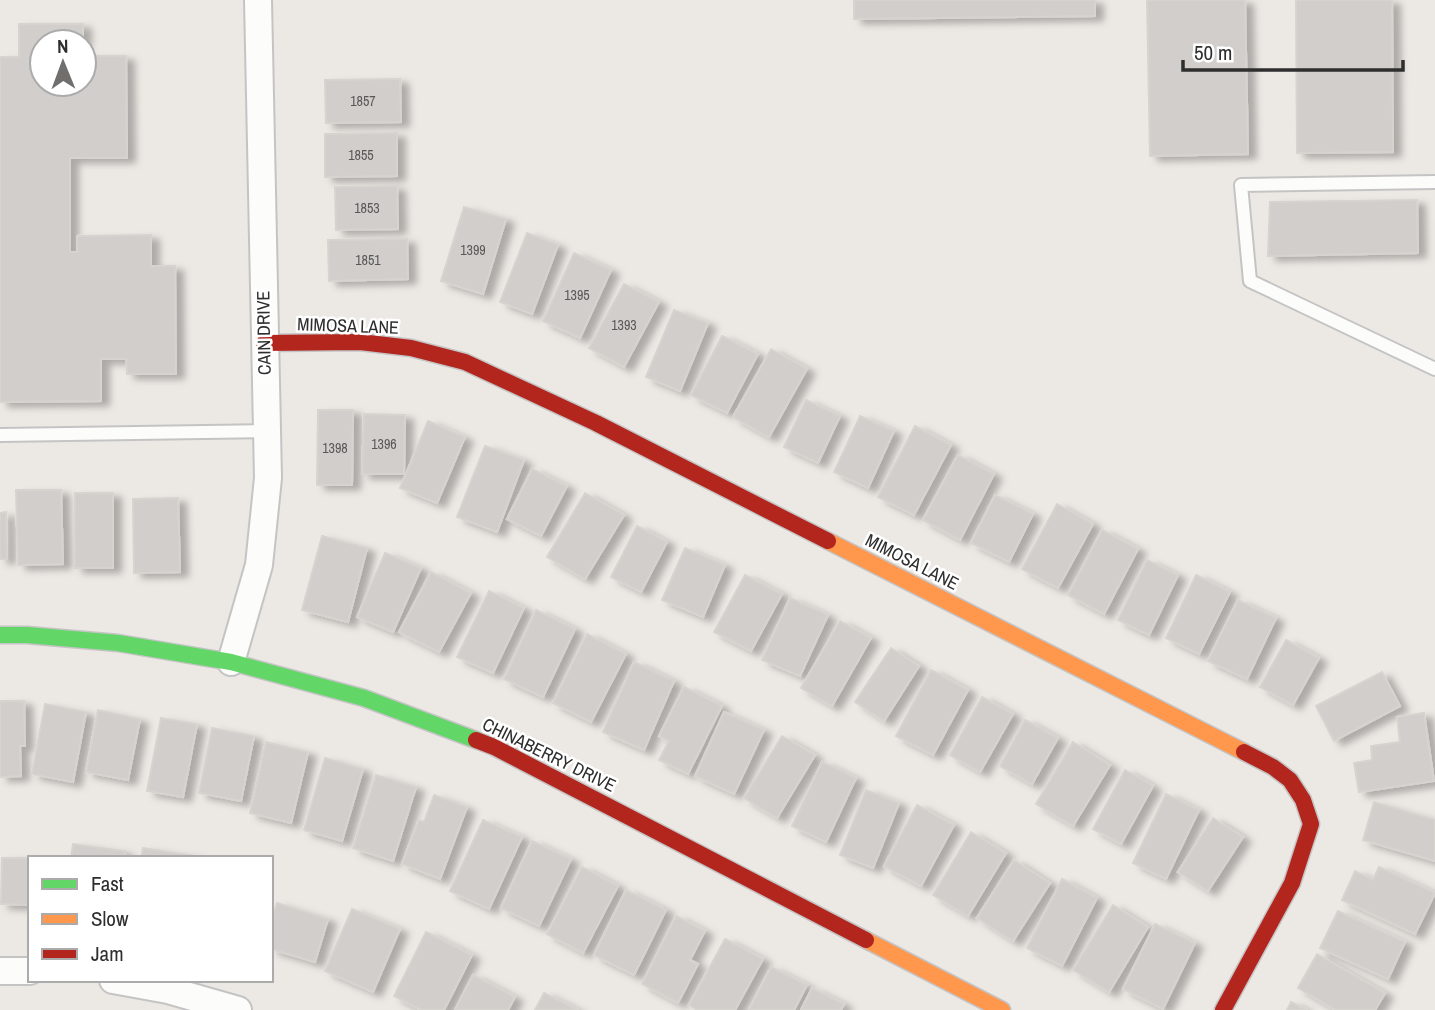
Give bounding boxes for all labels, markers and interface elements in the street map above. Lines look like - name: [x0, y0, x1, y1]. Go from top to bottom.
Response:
- north arrow: [28, 28, 98, 98]
- scale bar: [1183, 28, 1404, 72]
- text: N: [57, 33, 69, 59]
- text: 50 m: [1194, 38, 1232, 67]
- house number: 1857: [350, 92, 376, 110]
- house number: 1855: [348, 146, 374, 164]
- house number: 1853: [354, 199, 380, 217]
- house number: 1399: [460, 241, 486, 259]
- house number: 1851: [355, 251, 381, 269]
- house number: 1395: [564, 286, 590, 304]
- street label: CAIN DRIVE: [250, 291, 277, 375]
- street label: MIMOSA LANE: [297, 311, 399, 340]
- house number: 1393: [611, 316, 637, 334]
- house number: 1396: [371, 435, 397, 453]
- house number: 1398: [322, 439, 348, 457]
- street label: MIMOSA LANE: [861, 527, 963, 596]
- street label: CHINABERRY DRIVE: [478, 711, 620, 798]
- legend: [28, 856, 273, 982]
- text: Fast: [91, 869, 124, 898]
- text: Slow: [91, 904, 129, 933]
- text: Jam: [91, 939, 124, 968]

